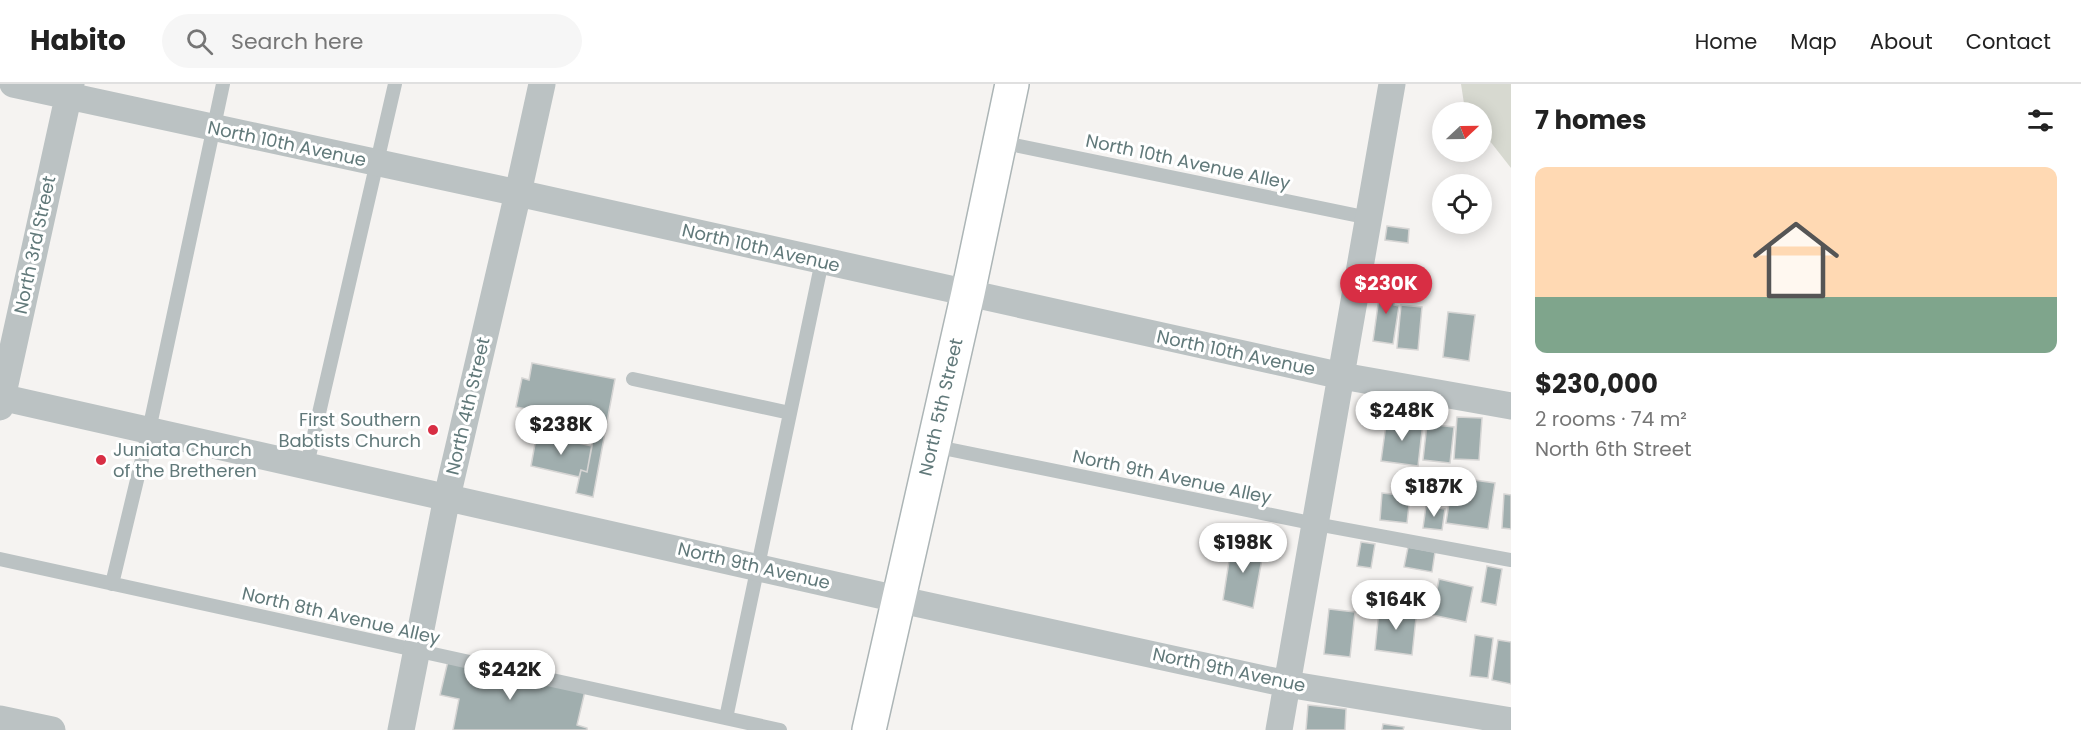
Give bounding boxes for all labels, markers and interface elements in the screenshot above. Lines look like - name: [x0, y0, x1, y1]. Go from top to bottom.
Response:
- search box: [162, 14, 582, 68]
- text: Habito: [30, 21, 126, 60]
- icon: search: [183, 25, 216, 58]
- text: Search here: [231, 26, 363, 57]
- text: Home: [1695, 27, 1757, 56]
- text: Map: [1790, 27, 1837, 56]
- text: About: [1870, 27, 1933, 56]
- text: Contact: [1966, 27, 2051, 56]
- north arrow: [1432, 102, 1492, 162]
- map controls: [1432, 102, 1492, 234]
- text: 7 homes: [1535, 102, 1647, 138]
- icon: filters: [2024, 104, 2057, 137]
- street label: North 10th Avenue: [206, 115, 369, 173]
- street label: North 10th Avenue Alley: [1084, 128, 1293, 195]
- street label: North 3rd Street: [8, 173, 61, 316]
- button: locate: [1432, 174, 1492, 234]
- icon: home: [1742, 206, 1850, 314]
- street label: North 10th Avenue: [680, 217, 843, 278]
- pin: $230K: [1344, 264, 1428, 315]
- text: $230K: [1354, 269, 1418, 297]
- street label: North 10th Avenue: [1155, 324, 1318, 382]
- street label: North 4th Street: [440, 335, 496, 477]
- street label: North 5th Street: [913, 336, 969, 478]
- text: $230,000: [1535, 366, 1658, 402]
- pin: $248K: [1360, 391, 1444, 442]
- text: $248K: [1369, 396, 1435, 424]
- pin: $238K: [519, 405, 603, 456]
- text: 2 rooms · 74 m²: [1535, 405, 1687, 433]
- place label: First Southern Babtists Church: [278, 407, 421, 453]
- text: $238K: [529, 410, 593, 438]
- marker: First Southern Babtists Church: [426, 423, 440, 437]
- text: North 6th Street: [1535, 435, 1691, 463]
- place label: Juniata Church of the Bretheren: [113, 437, 257, 483]
- street label: North 9th Avenue Alley: [1070, 443, 1274, 510]
- marker: Juniata Church of the Bretheren: [94, 453, 108, 467]
- pin: $187K: [1392, 467, 1476, 518]
- text: $187K: [1405, 472, 1463, 500]
- pin: $198K: [1201, 523, 1285, 574]
- text: $198K: [1213, 528, 1273, 556]
- street label: North 9th Avenue: [676, 536, 833, 595]
- pin: $164K: [1354, 580, 1438, 631]
- street label: North 8th Avenue Alley: [240, 581, 443, 650]
- text: $164K: [1366, 585, 1426, 613]
- street label: North 9th Avenue: [1150, 641, 1308, 698]
- pin: $242K: [468, 650, 552, 701]
- text: $242K: [478, 655, 542, 683]

